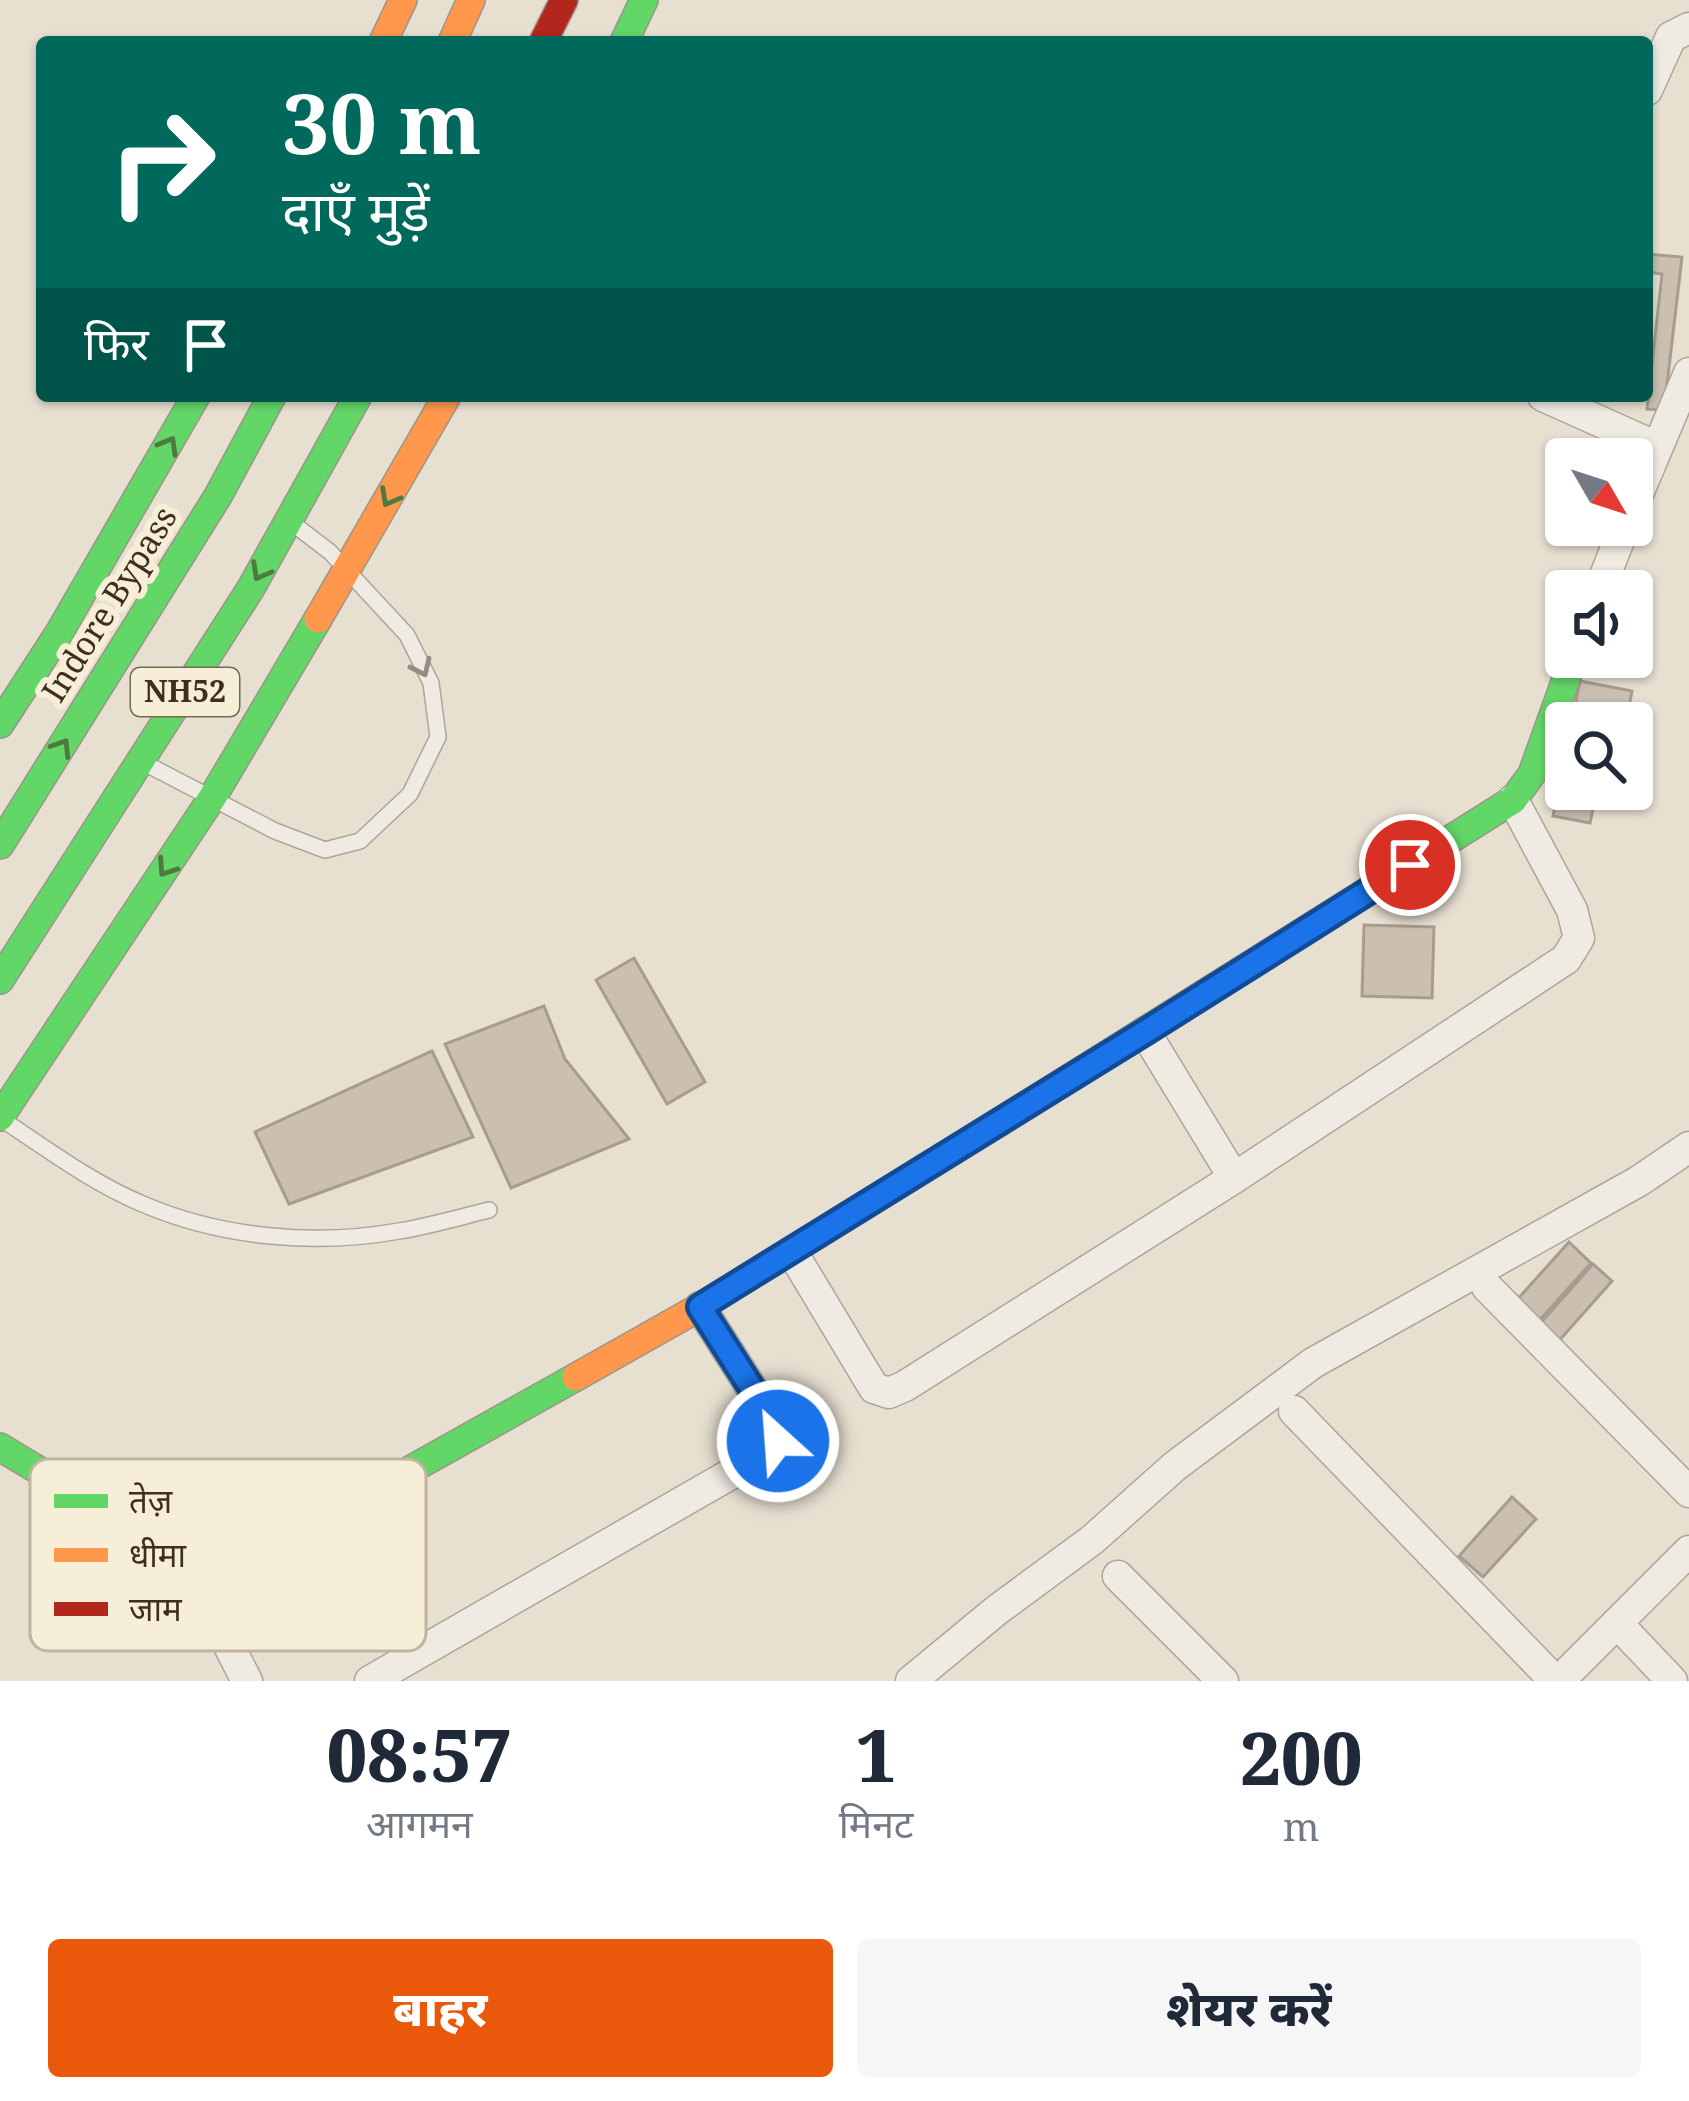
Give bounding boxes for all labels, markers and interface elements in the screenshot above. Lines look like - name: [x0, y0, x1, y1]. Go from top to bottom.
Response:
- text: 30 m: [282, 64, 482, 179]
- icon: right: [84, 84, 240, 240]
- text: दाएँ मुड़ें: [282, 173, 430, 247]
- text: फिर: [84, 312, 149, 373]
- icon: arrive: [173, 312, 239, 378]
- one-way arrow: [155, 436, 178, 457]
- north arrow: [1545, 438, 1653, 546]
- map controls: [1545, 438, 1653, 810]
- one-way arrow: [380, 485, 403, 507]
- street label: Indore Bypass: [30, 497, 187, 710]
- one-way arrow: [252, 559, 275, 580]
- button: sound: [1545, 570, 1653, 678]
- one-way arrow: [408, 656, 431, 677]
- road number: NH52: [131, 668, 239, 716]
- button: search: [1545, 702, 1653, 810]
- one-way arrow: [48, 738, 70, 760]
- pin: [1359, 814, 1461, 916]
- icon: arrive: [1377, 832, 1443, 898]
- one-way arrow: [158, 854, 180, 876]
- position arrow: [715, 1378, 841, 1504]
- legend: [30, 1459, 426, 1651]
- text: तेज़: [129, 1478, 173, 1523]
- text: धीमा: [129, 1532, 188, 1577]
- text: जाम: [129, 1586, 183, 1631]
- text: 08:57: [327, 1705, 512, 1803]
- text: 1: [856, 1705, 897, 1803]
- text: 200: [1240, 1708, 1362, 1806]
- text: आगमन: [366, 1796, 473, 1849]
- text: मिनट: [839, 1796, 913, 1849]
- text: m: [1283, 1799, 1320, 1852]
- button: बाहर: [48, 1939, 833, 2077]
- button: शेयर करें: [857, 1939, 1641, 2077]

